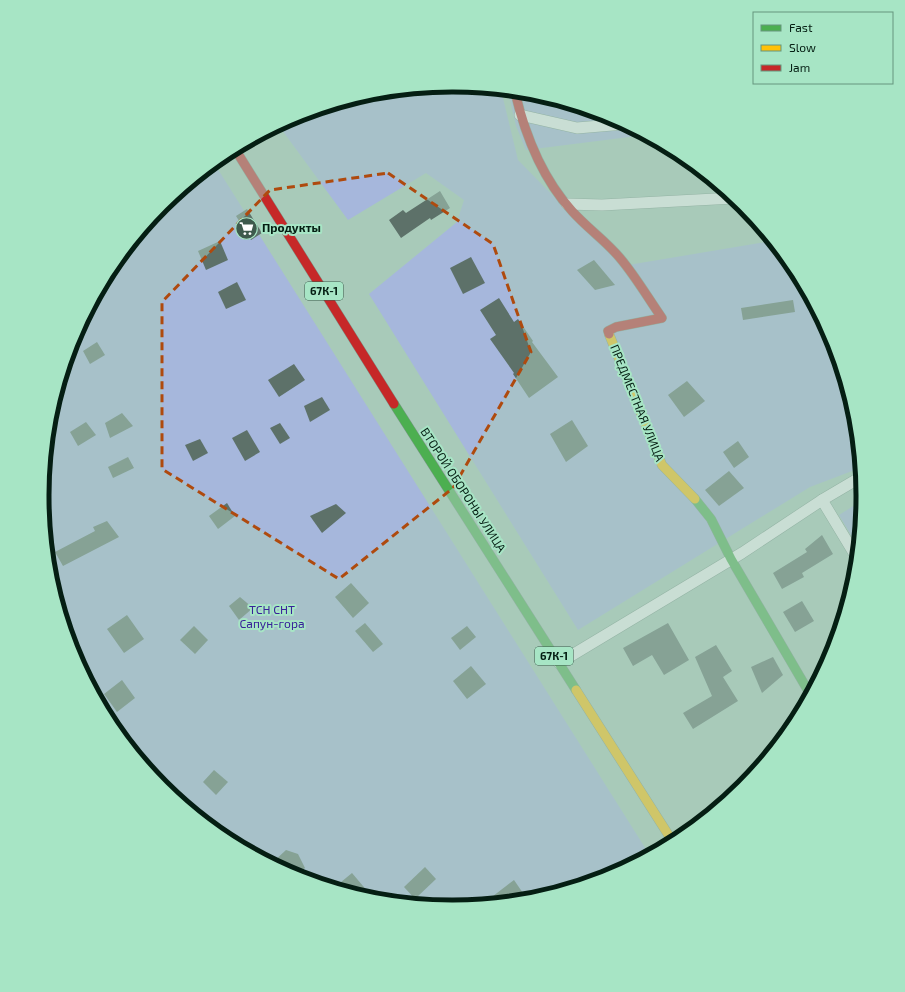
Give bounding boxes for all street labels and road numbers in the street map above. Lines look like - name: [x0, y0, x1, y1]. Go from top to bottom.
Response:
- road number: 67К-1: [305, 282, 343, 300]
- street label: ПРЕДМЕСТНАЯ УЛИЦА: [608, 342, 668, 464]
- street label: ВТОРОЙ ОБОРОНЫ УЛИЦА: [418, 425, 510, 555]
- road number: 67К-1: [535, 647, 573, 665]

